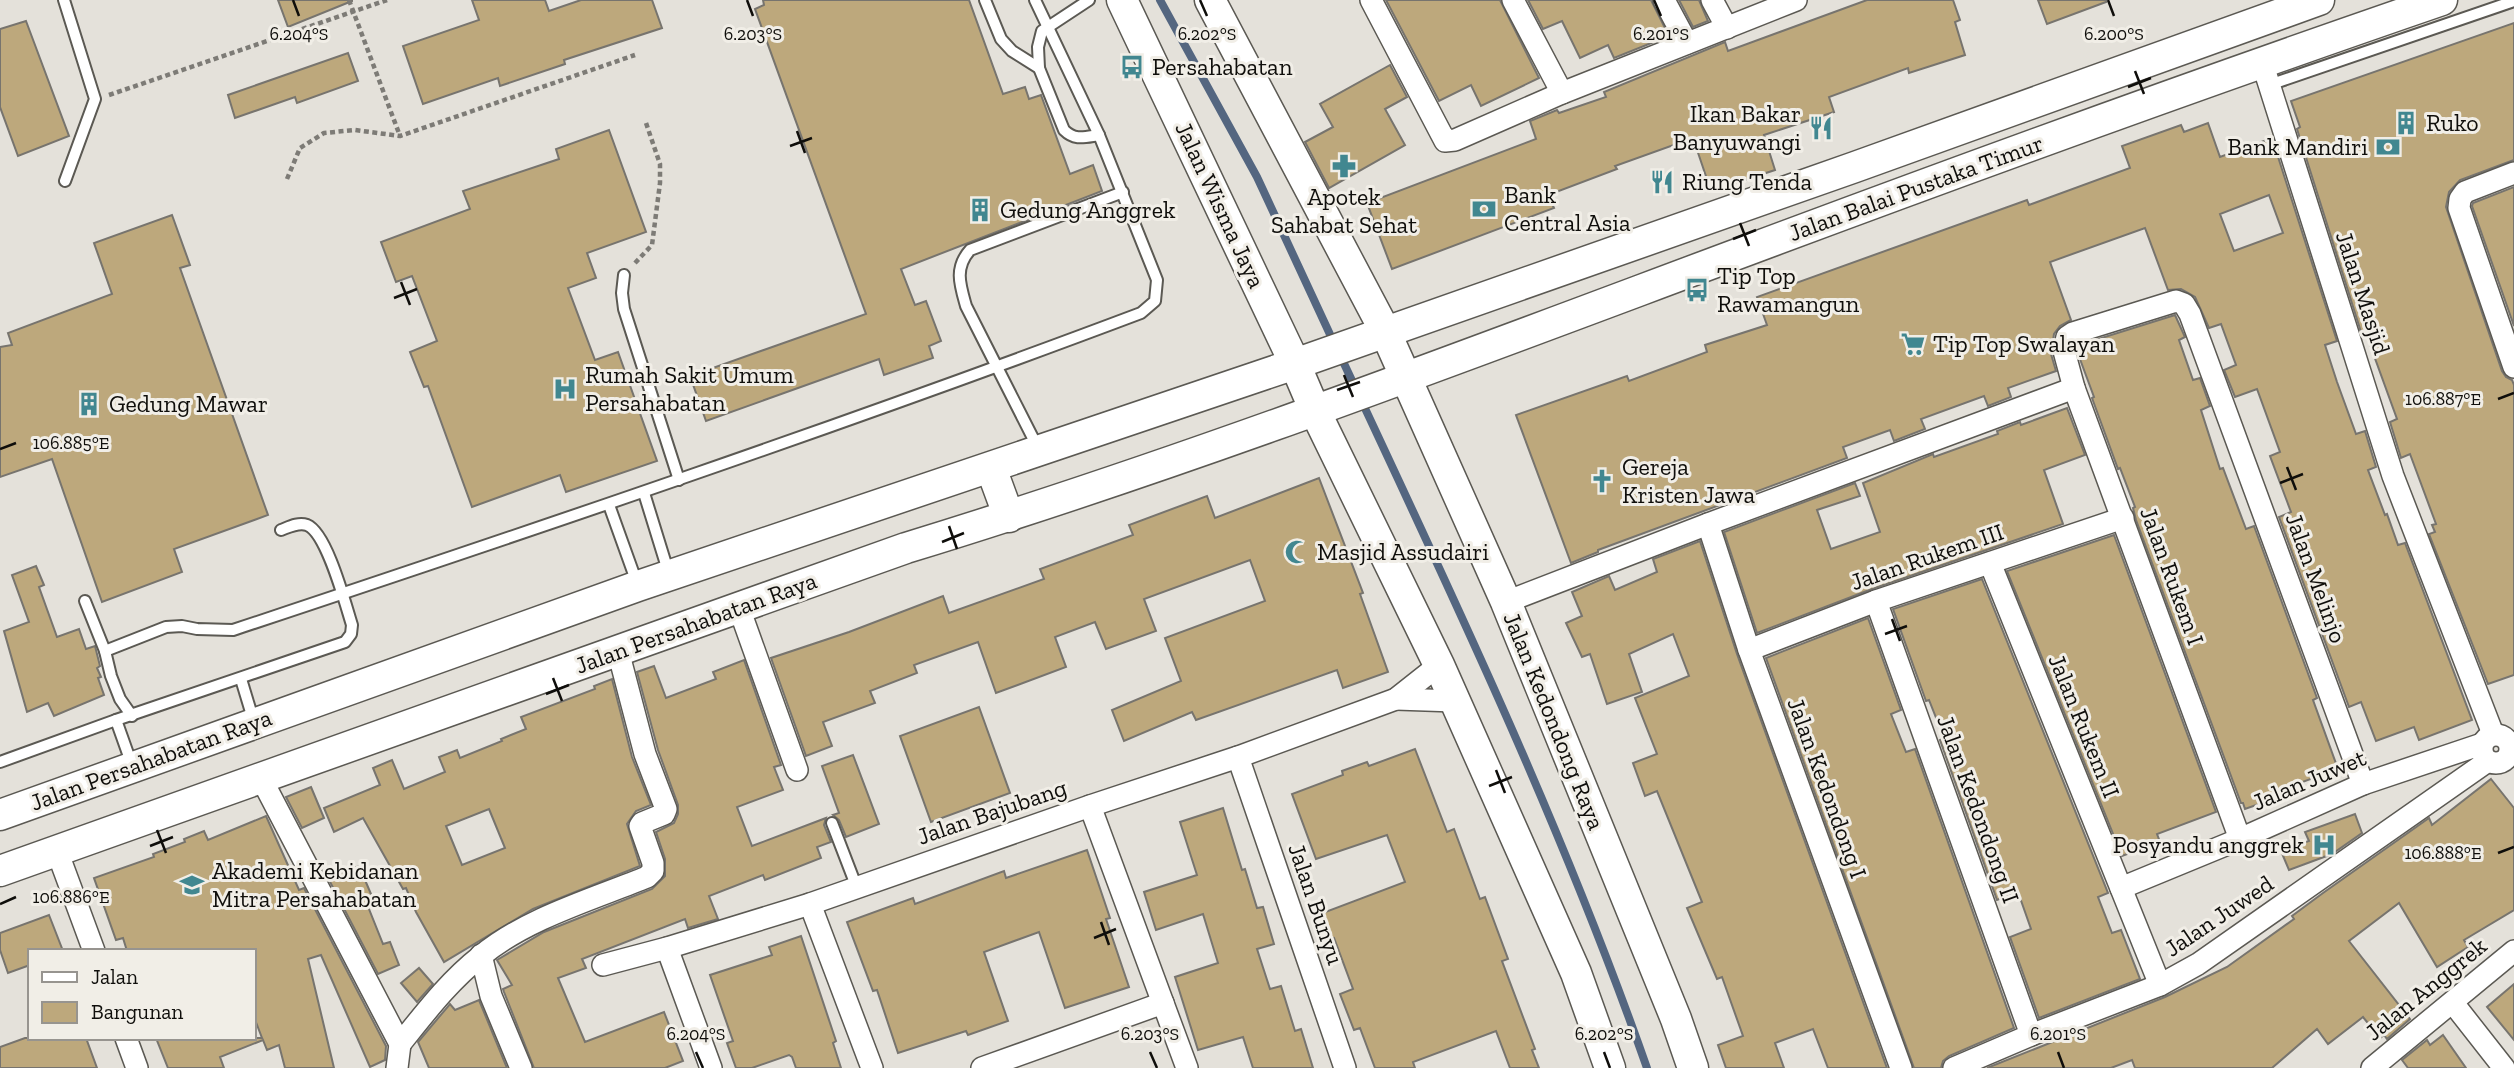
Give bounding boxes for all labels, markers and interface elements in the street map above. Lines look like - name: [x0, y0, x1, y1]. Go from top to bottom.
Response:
- text: 6.204°S: [270, 23, 328, 45]
- text: 6.203°S: [724, 23, 782, 45]
- text: 6.202°S: [1178, 23, 1236, 45]
- text: 6.201°S: [1633, 23, 1689, 45]
- text: 6.200°S: [2084, 23, 2144, 45]
- place label: Persahabatan: [1152, 52, 1293, 81]
- bus stop icon: Persahabatan: [1118, 53, 1146, 81]
- place label: Ikan Bakar Banyuwangi: [1673, 99, 1801, 156]
- place label: Ruko: [2426, 108, 2479, 137]
- building icon: Ruko: [2392, 109, 2420, 137]
- restaurant icon: Ikan Bakar Banyuwangi: [1807, 114, 1835, 142]
- street label: Jalan Wisma Jaya: [1169, 117, 1272, 293]
- street label: Jalan Balai Pustaka Timur: [1785, 128, 2047, 247]
- place label: Bank Mandiri: [2227, 132, 2368, 161]
- bank icon: Bank Mandiri: [2374, 133, 2402, 161]
- pharmacy icon: Apotek Sahabat Sehat: [1330, 152, 1358, 180]
- place label: Riung Tenda: [1682, 167, 1812, 196]
- restaurant icon: Riung Tenda: [1648, 168, 1676, 196]
- place label: Bank Central Asia: [1504, 180, 1631, 237]
- place label: Apotek Sahabat Sehat: [1271, 182, 1417, 239]
- place label: Gedung Anggrek: [1000, 195, 1176, 224]
- bank icon: Bank Central Asia: [1470, 195, 1498, 223]
- building icon: Gedung Anggrek: [966, 196, 994, 224]
- street label: Jalan Masjid: [2330, 227, 2397, 358]
- place label: Tip Top Rawamangun: [1717, 261, 1860, 318]
- bus stop icon: Tip Top Rawamangun: [1683, 276, 1711, 304]
- place label: Tip Top Swalayan: [1933, 329, 2115, 358]
- supermarket icon: Tip Top Swalayan: [1899, 330, 1927, 358]
- place label: Rumah Sakit Umum Persahabatan: [585, 360, 794, 417]
- hospital icon: Rumah Sakit Umum Persahabatan: [551, 375, 579, 403]
- text: 106.887°E: [2405, 388, 2481, 410]
- place label: Gedung Mawar: [109, 389, 268, 418]
- building icon: Gedung Mawar: [75, 390, 103, 418]
- text: 106.885°E: [33, 432, 109, 454]
- place label: Gereja Kristen Jawa: [1622, 452, 1755, 509]
- church icon: Gereja Kristen Jawa: [1588, 467, 1616, 495]
- street label: Jalan Rukem I: [2134, 503, 2211, 649]
- street label: Jalan Melinjo: [2280, 509, 2353, 647]
- street label: Jalan Rukem III: [1846, 517, 2007, 596]
- place label: Masjid Assudairi: [1317, 537, 1489, 566]
- mosque icon: Masjid Assudairi: [1283, 538, 1311, 566]
- street label: Jalan Persahabatan Raya: [571, 565, 821, 680]
- street label: Jalan Kedondong Raya: [1498, 608, 1612, 834]
- street label: Jalan Rukem II: [2042, 650, 2126, 802]
- street label: Jalan Kedondong I: [1781, 694, 1874, 882]
- street label: Jalan Persahabatan Raya: [26, 702, 276, 817]
- street label: Jalan Kedondong II: [1931, 711, 2026, 907]
- street label: Jalan Juwet: [2248, 743, 2370, 816]
- street label: Jalan Bajubang: [913, 772, 1070, 851]
- place label: Posyandu anggrek: [2113, 830, 2305, 859]
- hospital icon: Posyandu anggrek: [2310, 831, 2338, 859]
- street label: Jalan Bunyu: [1282, 840, 1351, 969]
- text: 106.888°E: [2404, 842, 2482, 864]
- place label: Akademi Kebidanan Mitra Persahabatan: [212, 856, 419, 913]
- street label: Jalan Juwed: [2159, 869, 2279, 963]
- school or university icon: Akademi Kebidanan Mitra Persahabatan: [178, 871, 206, 899]
- text: 106.886°E: [32, 886, 110, 908]
- street label: Jalan Anggrek: [2359, 931, 2493, 1046]
- legend: [28, 949, 256, 1040]
- text: Jalan: [91, 964, 138, 989]
- text: Bangunan: [91, 999, 183, 1024]
- text: 6.204°S: [667, 1023, 725, 1045]
- text: 6.203°S: [1121, 1023, 1179, 1045]
- text: 6.202°S: [1575, 1023, 1633, 1045]
- text: 6.201°S: [2030, 1023, 2086, 1045]

